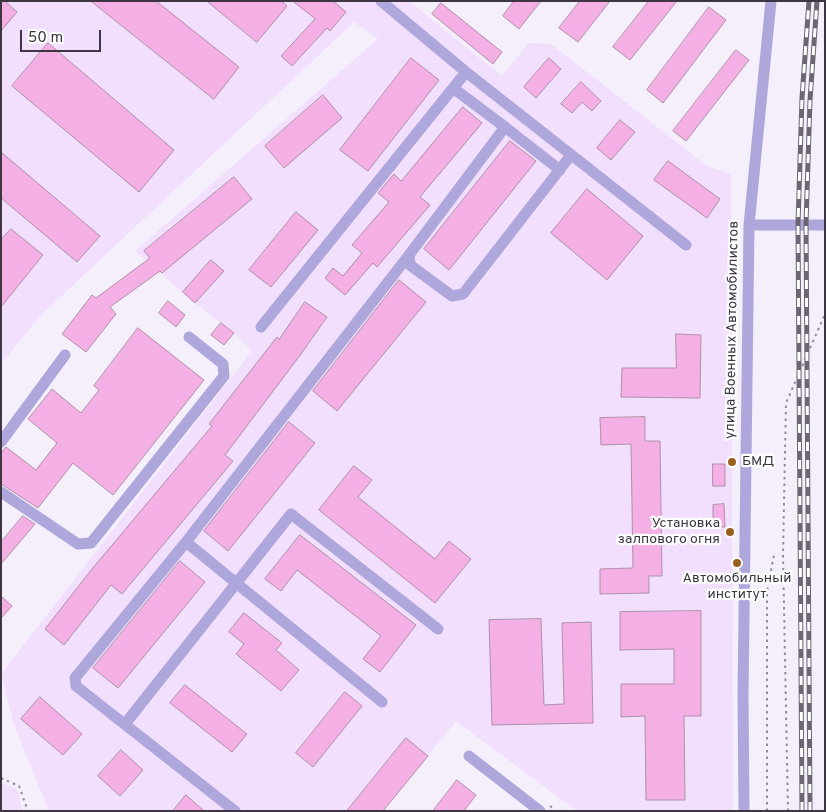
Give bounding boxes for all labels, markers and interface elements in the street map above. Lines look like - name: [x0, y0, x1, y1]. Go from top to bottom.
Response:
- scale bar: [22, 20, 104, 52]
- text: 50 m: [28, 29, 63, 48]
- street label: улица Военных Автомобилистов: [723, 221, 743, 439]
- place label: БМД: [742, 454, 774, 470]
- marker: БМД: [726, 456, 738, 468]
- place label: Установка залпового огня: [617, 516, 720, 548]
- marker: Установка залпового огня: [724, 526, 736, 538]
- marker: Автомобильный институт: [731, 557, 743, 569]
- place label: Автомобильный институт: [683, 571, 791, 604]

